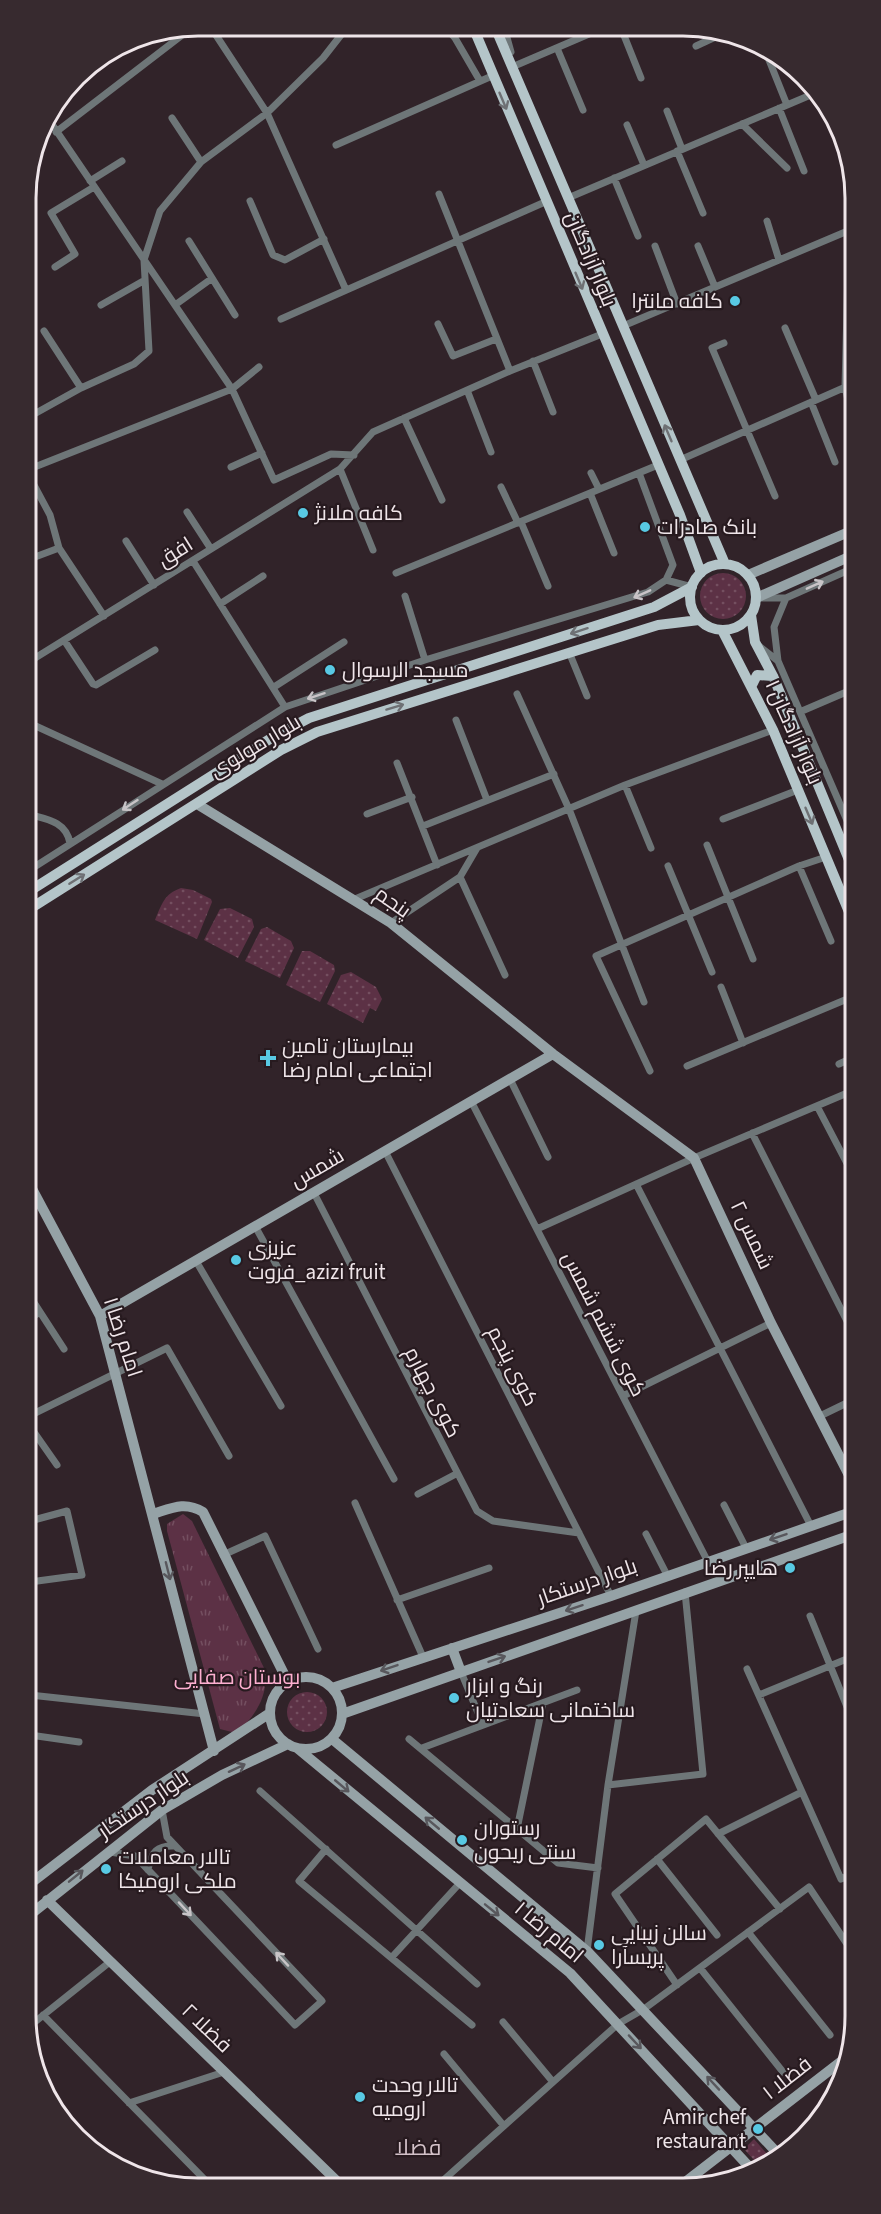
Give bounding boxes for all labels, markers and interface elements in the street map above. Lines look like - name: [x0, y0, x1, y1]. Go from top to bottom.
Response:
- one-way arrow: [498, 91, 509, 110]
- street label: بلوار آزادگان: [557, 207, 625, 311]
- one-way arrow: [574, 271, 585, 289]
- place label: کافه مانترا: [631, 286, 723, 316]
- marker: کافه مانترا: [728, 294, 742, 308]
- one-way arrow: [662, 424, 673, 442]
- place label: کافه ملانژ: [314, 498, 403, 528]
- marker: کافه ملانژ: [296, 506, 310, 520]
- place label: بانک صادرات: [657, 512, 757, 542]
- marker: بانک صادرات: [638, 520, 652, 534]
- street label: افق: [151, 529, 199, 575]
- one-way arrow: [806, 579, 824, 590]
- one-way arrow: [634, 588, 652, 600]
- one-way arrow: [570, 626, 589, 637]
- place label: مسجد الرسوال: [342, 655, 469, 685]
- marker: مسجد الرسوال: [323, 663, 337, 677]
- street label: بلوار آزادگان ۱: [758, 675, 830, 789]
- one-way arrow: [307, 692, 326, 703]
- one-way arrow: [385, 701, 404, 712]
- street label: بلوار مولوی: [204, 707, 306, 785]
- one-way arrow: [122, 799, 139, 811]
- one-way arrow: [804, 806, 815, 825]
- one-way arrow: [69, 873, 85, 885]
- street label: پنجم: [369, 879, 418, 925]
- place label: بیمارستان تامین اجتماعی امام رضا: [282, 1031, 433, 1085]
- marker: بیمارستان تامین اجتماعی امام رضا: [259, 1049, 277, 1067]
- street label: شمس: [285, 1141, 349, 1195]
- street label: شمس ۲: [723, 1196, 781, 1274]
- place label: عزیزی فروت_azizi fruit: [248, 1233, 386, 1287]
- street label: کوی ششم شمس: [554, 1246, 654, 1402]
- marker: عزیزی فروت_azizi fruit: [229, 1253, 243, 1267]
- street label: امام رضا ۱: [96, 1293, 150, 1381]
- street label: کوی پنجم: [480, 1321, 546, 1411]
- street label: کوی چهارم: [397, 1341, 469, 1443]
- one-way arrow: [769, 1532, 788, 1543]
- street label: بلوار درستکار: [532, 1551, 641, 1613]
- place label: هایپر رضا: [704, 1553, 778, 1583]
- one-way arrow: [163, 1561, 174, 1580]
- marker: هایپر رضا: [783, 1561, 797, 1575]
- one-way arrow: [565, 1603, 584, 1614]
- one-way arrow: [487, 1653, 505, 1664]
- park label: بوستان صفایی: [174, 1662, 300, 1692]
- one-way arrow: [380, 1664, 399, 1675]
- place label: رنگ و ابزار ساختمانی سعادتیان: [465, 1671, 635, 1725]
- marker: رنگ و ابزار ساختمانی سعادتیان: [447, 1691, 461, 1705]
- one-way arrow: [228, 1761, 246, 1772]
- street label: بلوار درستکار: [91, 1762, 195, 1846]
- one-way arrow: [334, 1779, 350, 1792]
- place label: رستوران سنتی ریحون: [474, 1813, 576, 1867]
- one-way arrow: [424, 1816, 440, 1829]
- marker: رستوران سنتی ریحون: [455, 1833, 469, 1847]
- place label: تالار معاملات ملکی ارومیکا: [118, 1842, 237, 1896]
- marker: تالار معاملات ملکی ارومیکا: [99, 1862, 113, 1876]
- one-way arrow: [68, 1870, 84, 1883]
- street label: امام رضا ۱: [508, 1894, 590, 1970]
- one-way arrow: [177, 1901, 192, 1916]
- one-way arrow: [484, 1904, 500, 1917]
- place label: سالن زیبایی پریسآرا: [611, 1918, 707, 1972]
- marker: سالن زیبایی پریسآرا: [592, 1938, 606, 1952]
- one-way arrow: [275, 1951, 289, 1966]
- street label: فضلا ۲: [175, 1996, 239, 2060]
- one-way arrow: [628, 2034, 642, 2049]
- street label: فضلا ۱: [756, 2049, 818, 2107]
- place label: تالار وحدت ارومیه: [372, 2070, 458, 2124]
- one-way arrow: [706, 2076, 720, 2091]
- marker: تالار وحدت ارومیه: [353, 2090, 367, 2104]
- place label: Amir chef restaurant: [656, 2102, 747, 2156]
- marker: Amir chef restaurant: [751, 2122, 765, 2136]
- district label: فضلا: [395, 2132, 441, 2164]

